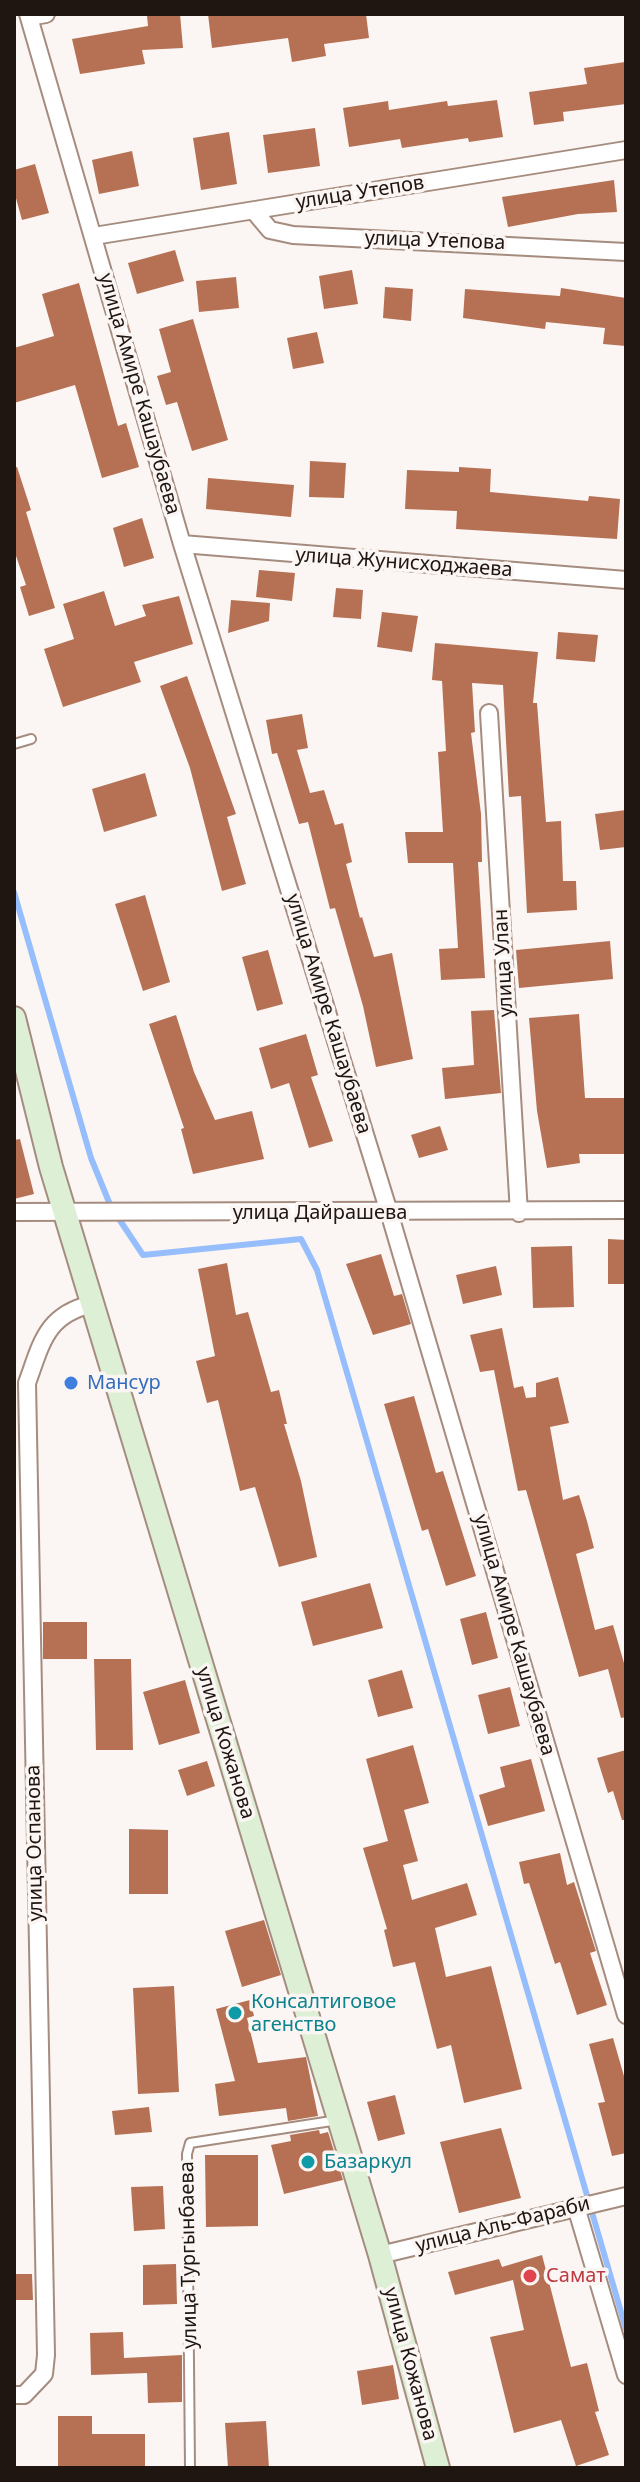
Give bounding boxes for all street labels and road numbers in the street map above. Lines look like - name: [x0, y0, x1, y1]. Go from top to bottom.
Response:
- street label: улица Утепов: [294, 171, 426, 215]
- street label: улица Утепова: [364, 227, 506, 255]
- street label: улица Амире Кашаубаева: [93, 271, 185, 517]
- street label: улица Жунисходжаева: [295, 543, 513, 583]
- street label: улица Амире Кашаубаева: [280, 891, 376, 1137]
- street label: улица Улан: [489, 908, 519, 1018]
- street label: улица Дайрашева: [233, 1201, 407, 1225]
- street label: улица Амире Кашаубаева: [468, 1512, 560, 1758]
- street label: улица Кожанова: [190, 1664, 260, 1822]
- street label: улица Оспанова: [22, 1764, 48, 1922]
- street label: улица Тургынбаева: [175, 2161, 203, 2349]
- street label: улица Аль-Фараби: [413, 2192, 593, 2258]
- street label: улица Кожанова: [378, 2285, 442, 2443]

